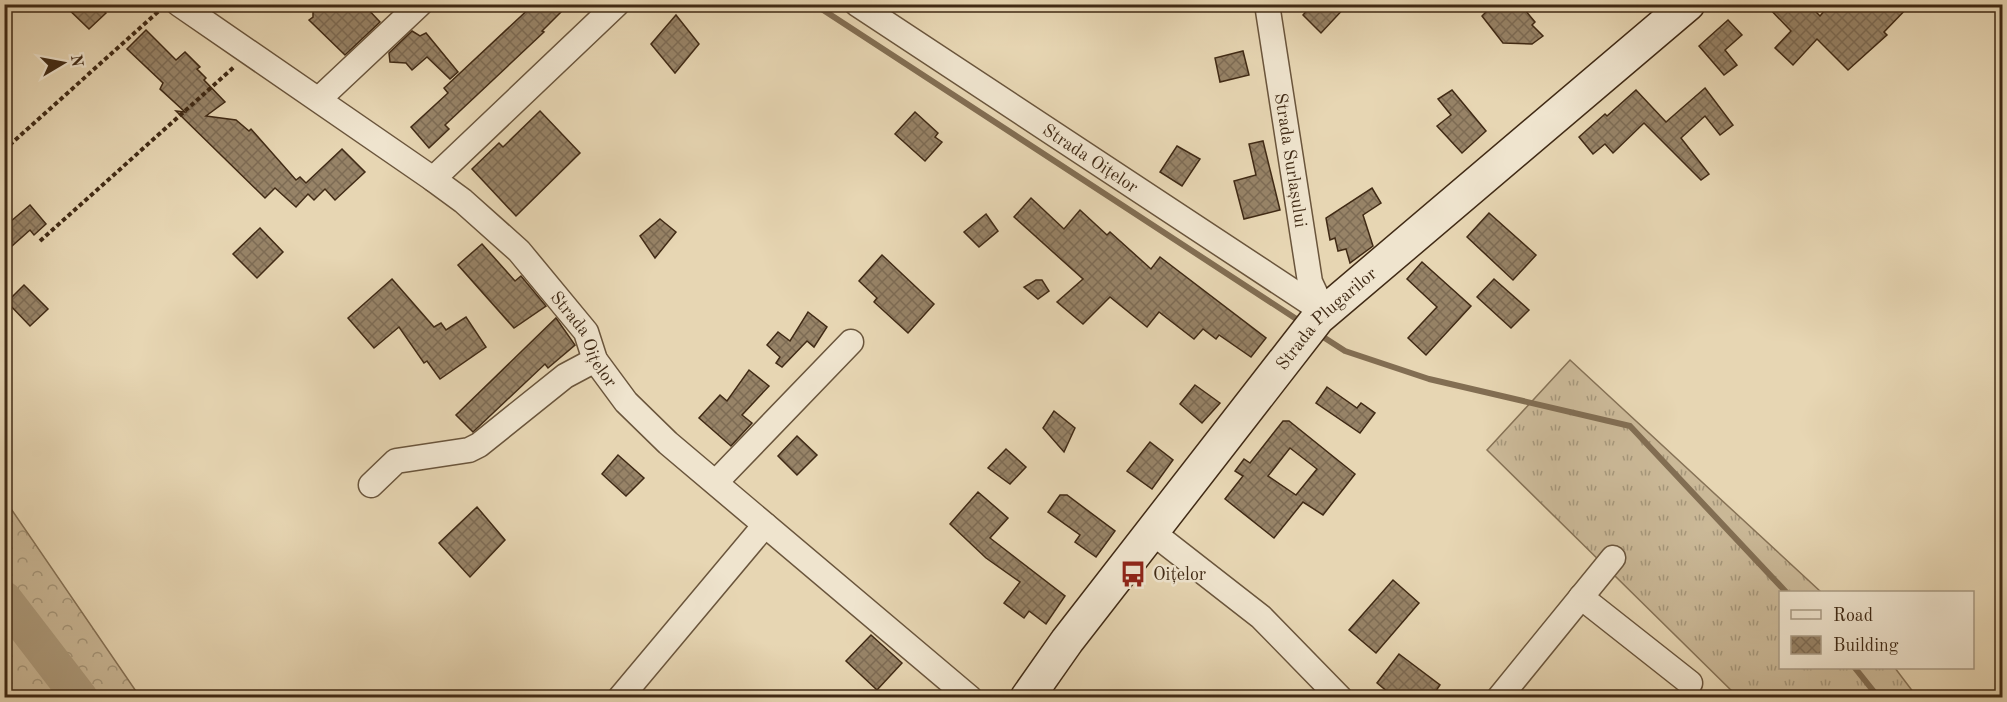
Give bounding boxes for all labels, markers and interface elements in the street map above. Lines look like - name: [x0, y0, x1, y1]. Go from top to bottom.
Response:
- north arrow: [33, 33, 93, 93]
- text: N: [67, 53, 85, 69]
- street label: Strada Surlașului: [1271, 92, 1309, 229]
- street label: Strada Oițelor: [1039, 121, 1142, 197]
- street label: Strada Plugarilor: [1273, 264, 1381, 374]
- street label: Strada Oițelor: [546, 288, 620, 391]
- bus stop icon: Oițelor: [1118, 559, 1148, 589]
- place label: Oițelor: [1153, 566, 1207, 585]
- legend: [1779, 591, 1974, 669]
- text: Road: [1833, 607, 1873, 625]
- text: Building: [1833, 637, 1899, 655]

